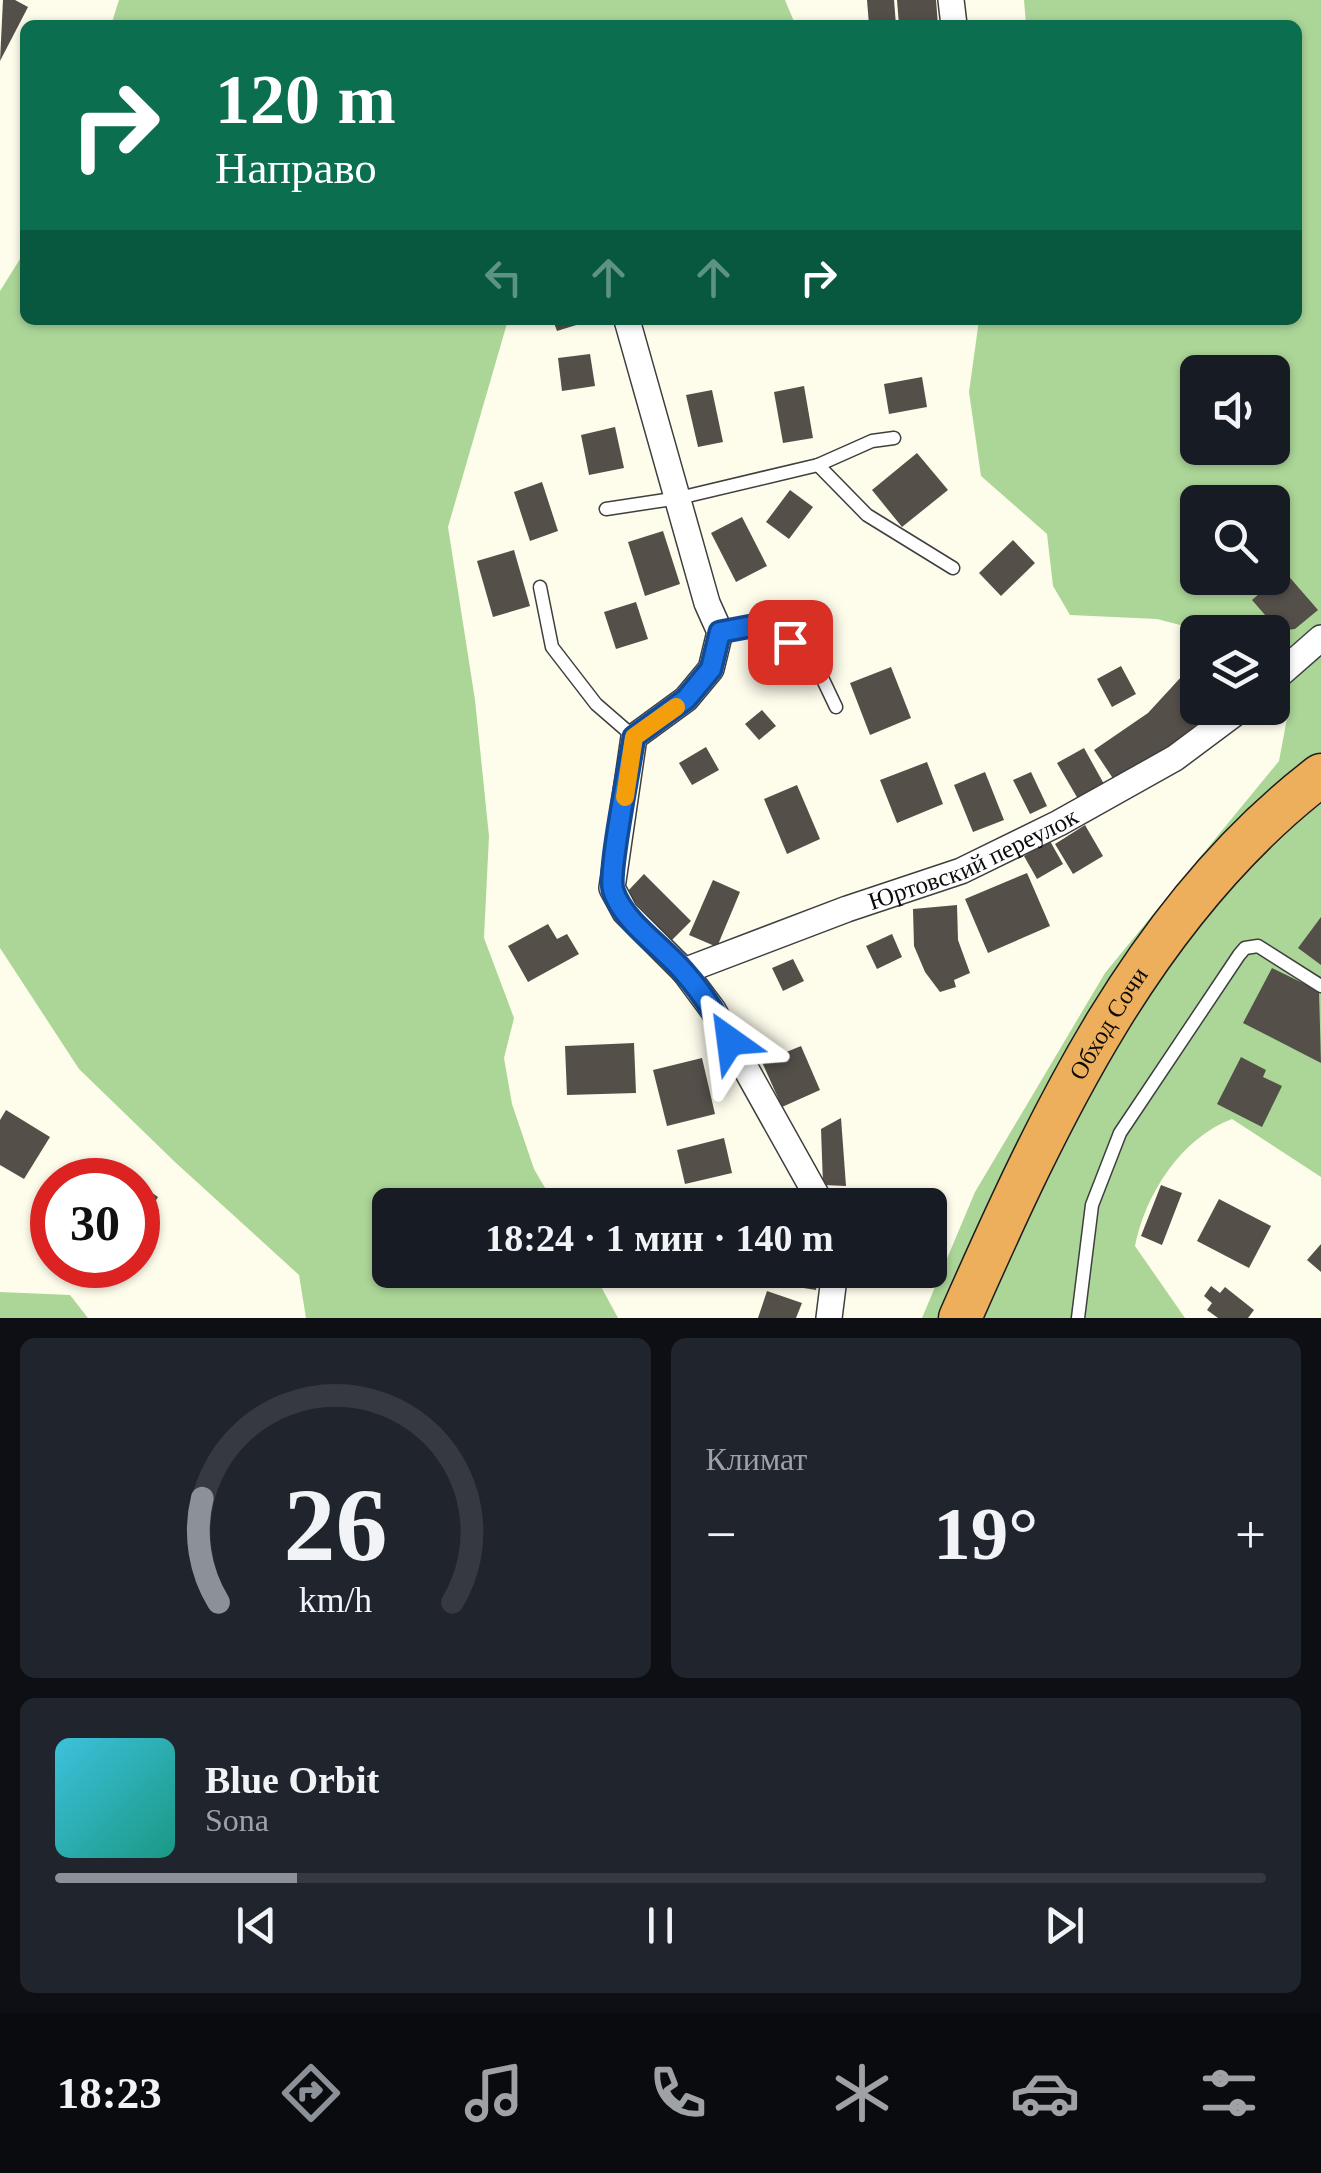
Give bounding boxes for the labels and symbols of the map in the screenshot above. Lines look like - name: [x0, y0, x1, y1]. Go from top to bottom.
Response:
- pin: [748, 600, 833, 685]
- street label: Юртовский переулок: [865, 802, 1083, 915]
- street label: Обход Сочи: [1064, 962, 1153, 1084]
- position arrow: [678, 989, 782, 1093]
- speed limit sign: 30: [30, 1158, 160, 1288]

